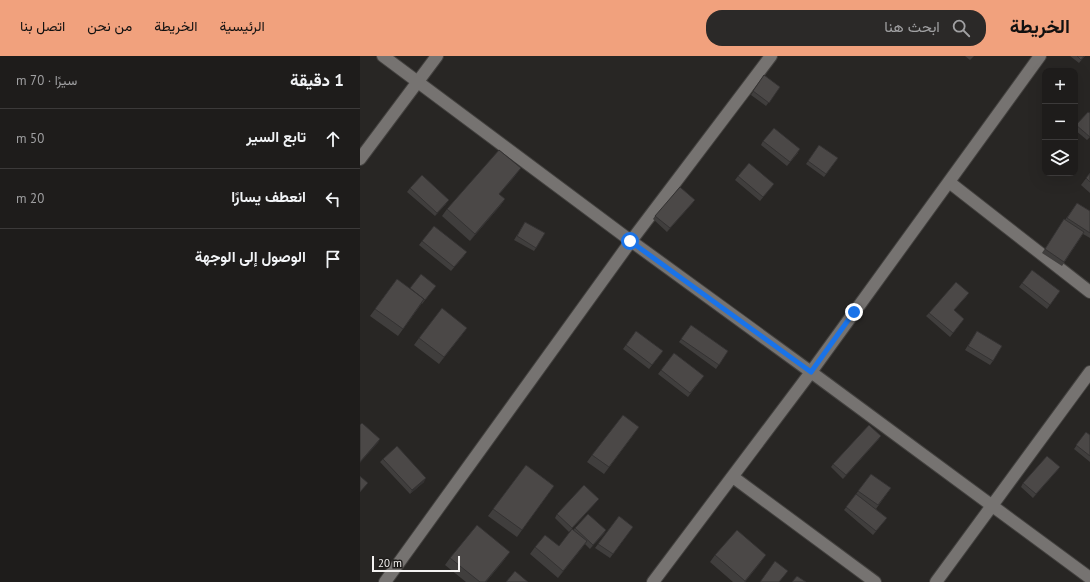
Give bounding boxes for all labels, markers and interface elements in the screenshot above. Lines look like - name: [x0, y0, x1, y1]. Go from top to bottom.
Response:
- search box: [706, 10, 986, 46]
- text: الخريطة: [1010, 14, 1070, 38]
- text: اتصل بنا: [20, 17, 65, 35]
- text: من نحن: [87, 17, 132, 35]
- text: الخريطة: [154, 17, 197, 35]
- text: الرئيسية: [219, 17, 265, 35]
- text: ابحث هنا: [884, 17, 940, 36]
- icon: search: [950, 17, 972, 39]
- map controls: [1042, 68, 1078, 176]
- button: +: [1042, 68, 1078, 104]
- text: 1 دقيقة: [290, 69, 344, 91]
- text: سيرًا · 70 m: [16, 72, 77, 89]
- button: −: [1042, 104, 1078, 140]
- text: تابع السير: [246, 127, 306, 146]
- icon: ahead: [322, 128, 344, 150]
- text: 50 m: [16, 130, 44, 147]
- button: layers: [1042, 140, 1078, 176]
- text: انعطف يسارًا: [231, 187, 306, 206]
- icon: left: [322, 188, 344, 210]
- text: 20 m: [16, 190, 44, 207]
- route start: [621, 232, 639, 250]
- text: الوصول إلى الوجهة: [195, 247, 306, 266]
- icon: arrive: [322, 248, 344, 270]
- route end: [845, 303, 863, 321]
- scale bar: [372, 554, 460, 573]
- text: 20 m: [378, 556, 402, 570]

